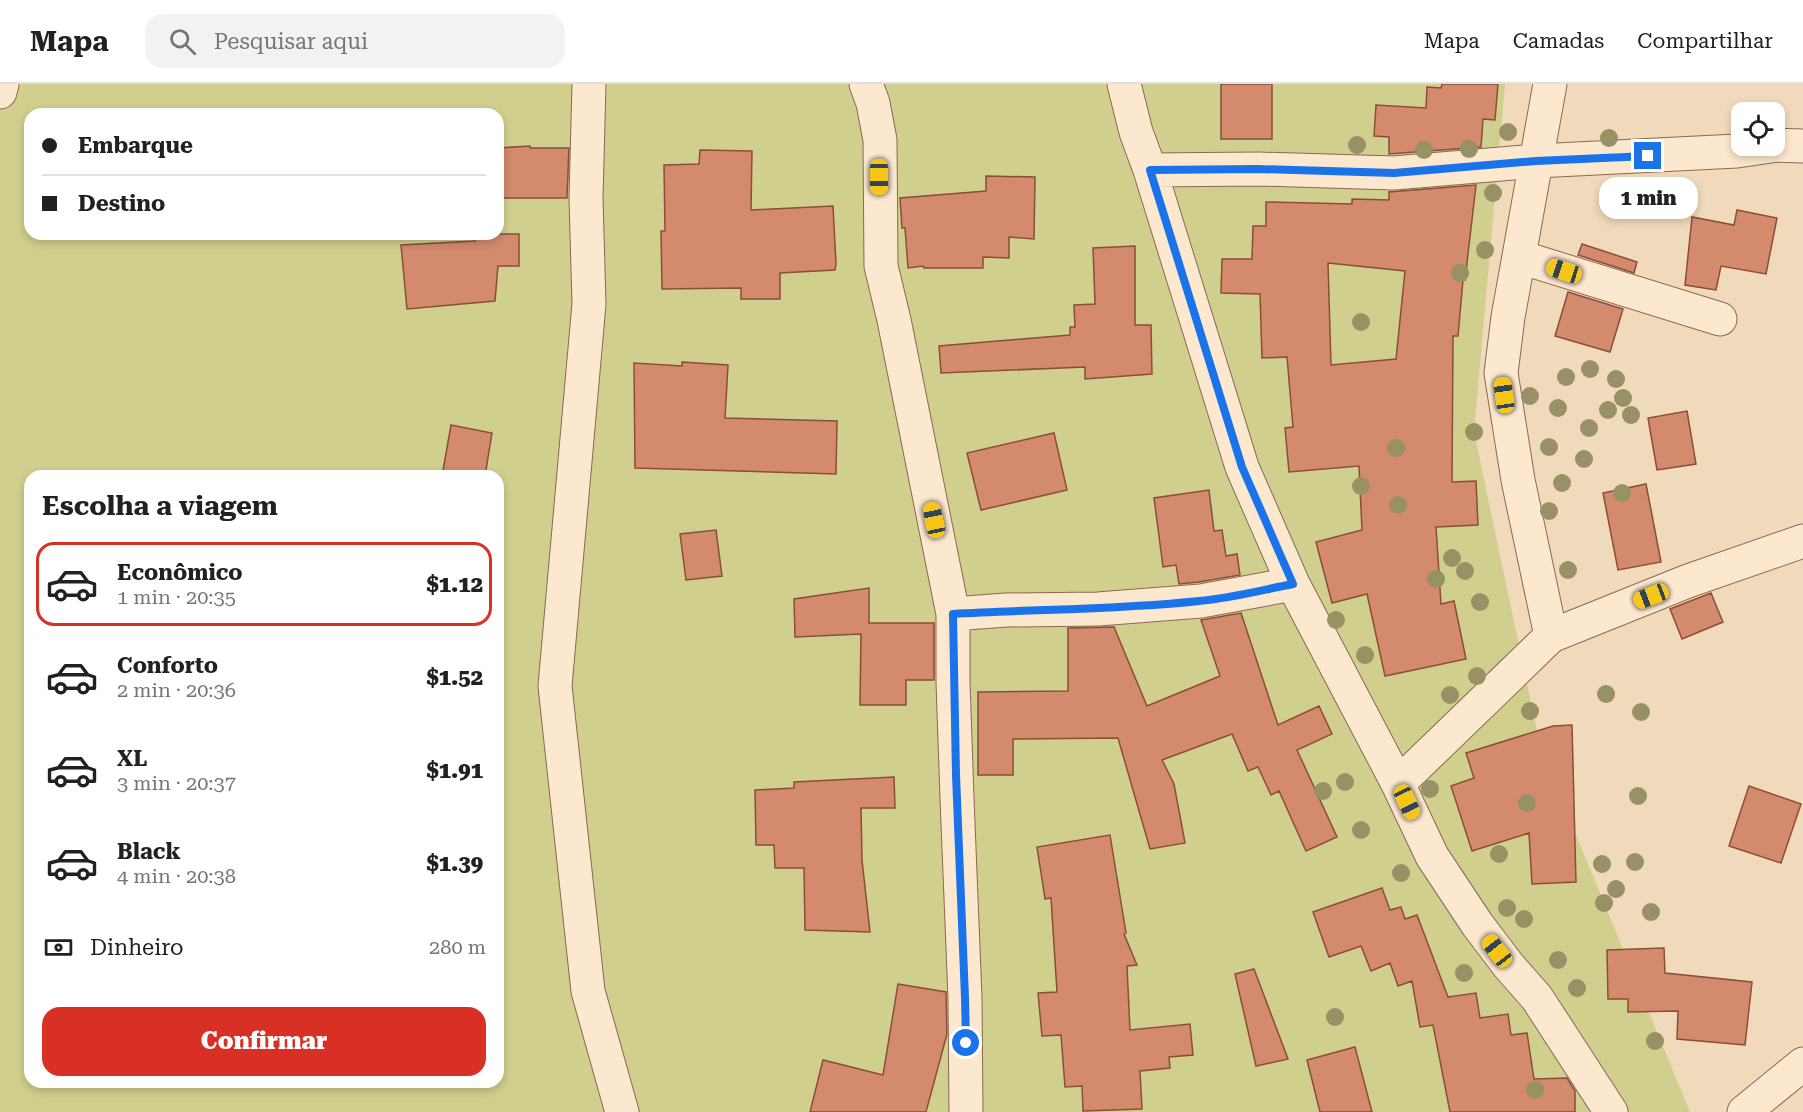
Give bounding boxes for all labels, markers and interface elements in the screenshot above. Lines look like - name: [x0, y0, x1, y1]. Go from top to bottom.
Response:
- search box: [145, 14, 565, 68]
- text: Mapa: [30, 25, 109, 58]
- icon: search: [166, 25, 199, 58]
- text: Pesquisar aqui: [214, 29, 368, 54]
- text: Mapa: [1424, 29, 1480, 53]
- text: Camadas: [1513, 29, 1604, 53]
- text: Compartilhar: [1637, 29, 1773, 53]
- map controls: [1731, 102, 1785, 156]
- button: locate: [1731, 102, 1785, 156]
- text: Embarque: [78, 133, 193, 158]
- route end: [1634, 142, 1661, 169]
- car: [870, 159, 888, 195]
- callout: 1 min: [1598, 177, 1698, 219]
- text: 1 min: [1620, 186, 1677, 210]
- text: Destino: [78, 191, 165, 216]
- car: [1544, 257, 1584, 285]
- car: [1493, 376, 1515, 414]
- text: Escolha a viagem: [42, 490, 278, 522]
- car: [921, 501, 947, 539]
- icon: car: [45, 557, 99, 611]
- text: Econômico: [117, 560, 243, 585]
- text: $1.12: [426, 572, 483, 597]
- car: [1631, 581, 1671, 611]
- text: 1 min · 20:35: [117, 585, 236, 609]
- icon: car: [45, 650, 99, 704]
- text: Conforto: [117, 653, 218, 678]
- text: $1.52: [426, 665, 483, 690]
- text: 2 min · 20:36: [117, 678, 236, 702]
- icon: car: [45, 743, 99, 797]
- text: XL: [117, 746, 147, 771]
- text: $1.91: [426, 758, 483, 783]
- text: 3 min · 20:37: [117, 771, 236, 795]
- car: [1391, 782, 1423, 822]
- icon: car: [45, 836, 99, 890]
- text: Black: [117, 839, 181, 864]
- text: $1.39: [426, 851, 483, 876]
- text: 4 min · 20:38: [117, 864, 236, 888]
- icon: cash: [42, 931, 75, 964]
- car: [1479, 931, 1515, 971]
- text: Dinheiro: [90, 935, 184, 960]
- text: 280 m: [429, 935, 486, 959]
- button: Confirmar: [42, 1007, 486, 1076]
- route start: [952, 1029, 979, 1056]

